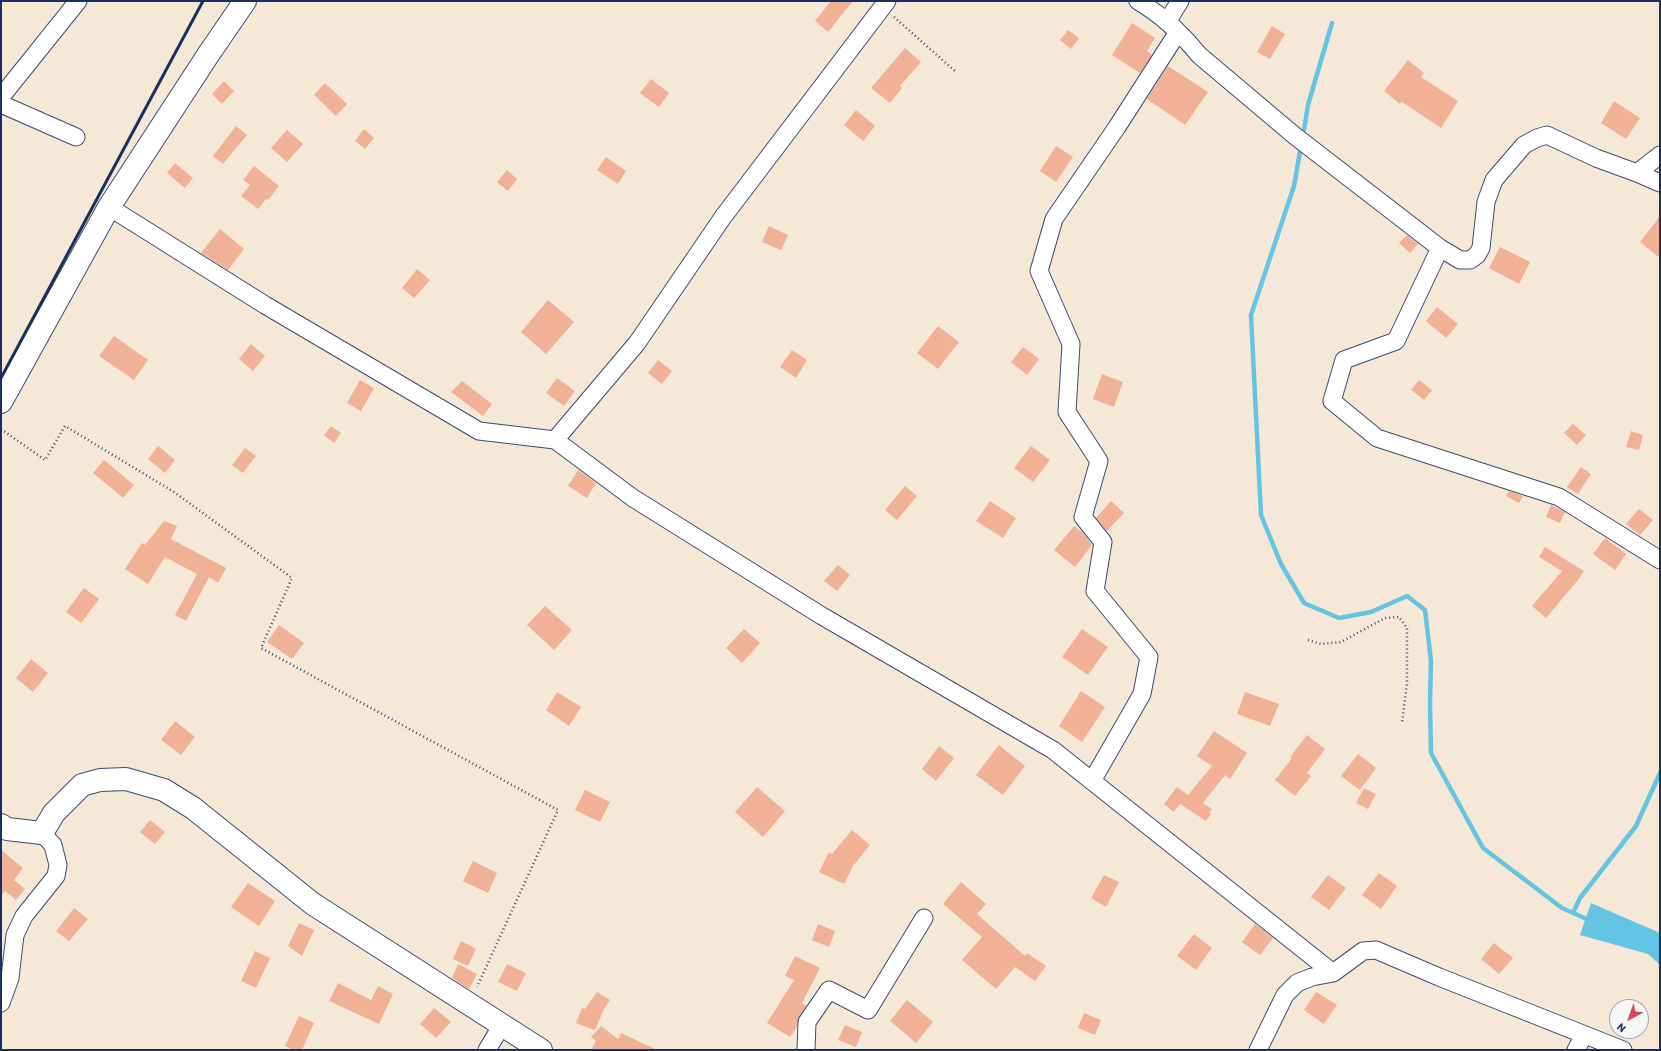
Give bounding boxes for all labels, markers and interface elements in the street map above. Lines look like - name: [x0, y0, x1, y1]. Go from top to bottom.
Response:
- north arrow: [1609, 999, 1649, 1039]
- text: N: [1614, 1020, 1629, 1035]

